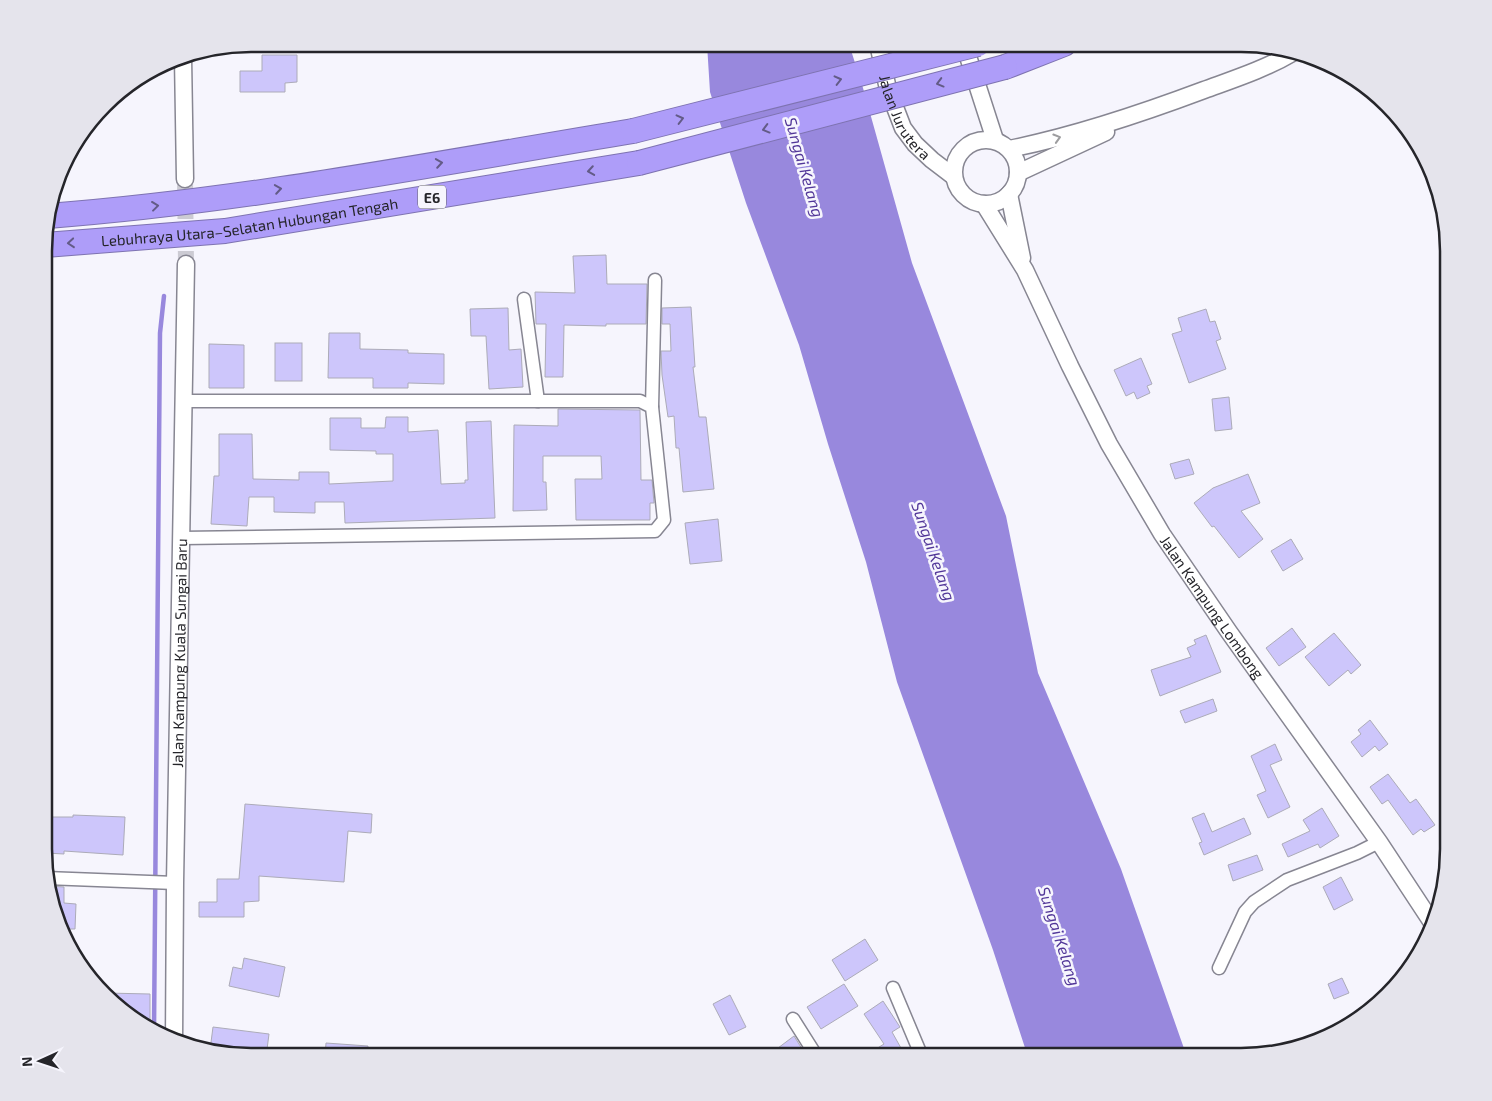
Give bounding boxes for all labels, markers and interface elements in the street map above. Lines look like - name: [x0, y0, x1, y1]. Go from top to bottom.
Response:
- street label: Jalan Jurutera: [876, 73, 934, 163]
- one-way arrow: [833, 75, 841, 85]
- one-way arrow: [937, 78, 945, 88]
- one-way arrow: [676, 114, 685, 125]
- water label: Sungai Kelang: [782, 115, 828, 219]
- one-way arrow: [762, 123, 771, 134]
- one-way arrow: [1052, 134, 1060, 144]
- one-way arrow: [435, 158, 443, 169]
- one-way arrow: [586, 165, 595, 175]
- one-way arrow: [275, 184, 283, 195]
- road number: E6: [418, 186, 446, 208]
- street label: Lebuhraya Utara–Selatan Hubungan Tengah: [100, 194, 399, 250]
- one-way arrow: [151, 201, 159, 212]
- one-way arrow: [67, 238, 75, 249]
- water label: Sungai Kelang: [908, 499, 960, 603]
- street label: Jalan Kampung Lombong: [1157, 532, 1269, 682]
- street label: Jalan Kampung Kuala Sungai Baru: [168, 538, 190, 768]
- water label: Sungai Kelang: [1035, 884, 1085, 988]
- north arrow: [15, 1036, 65, 1086]
- text: N: [18, 1056, 35, 1067]

